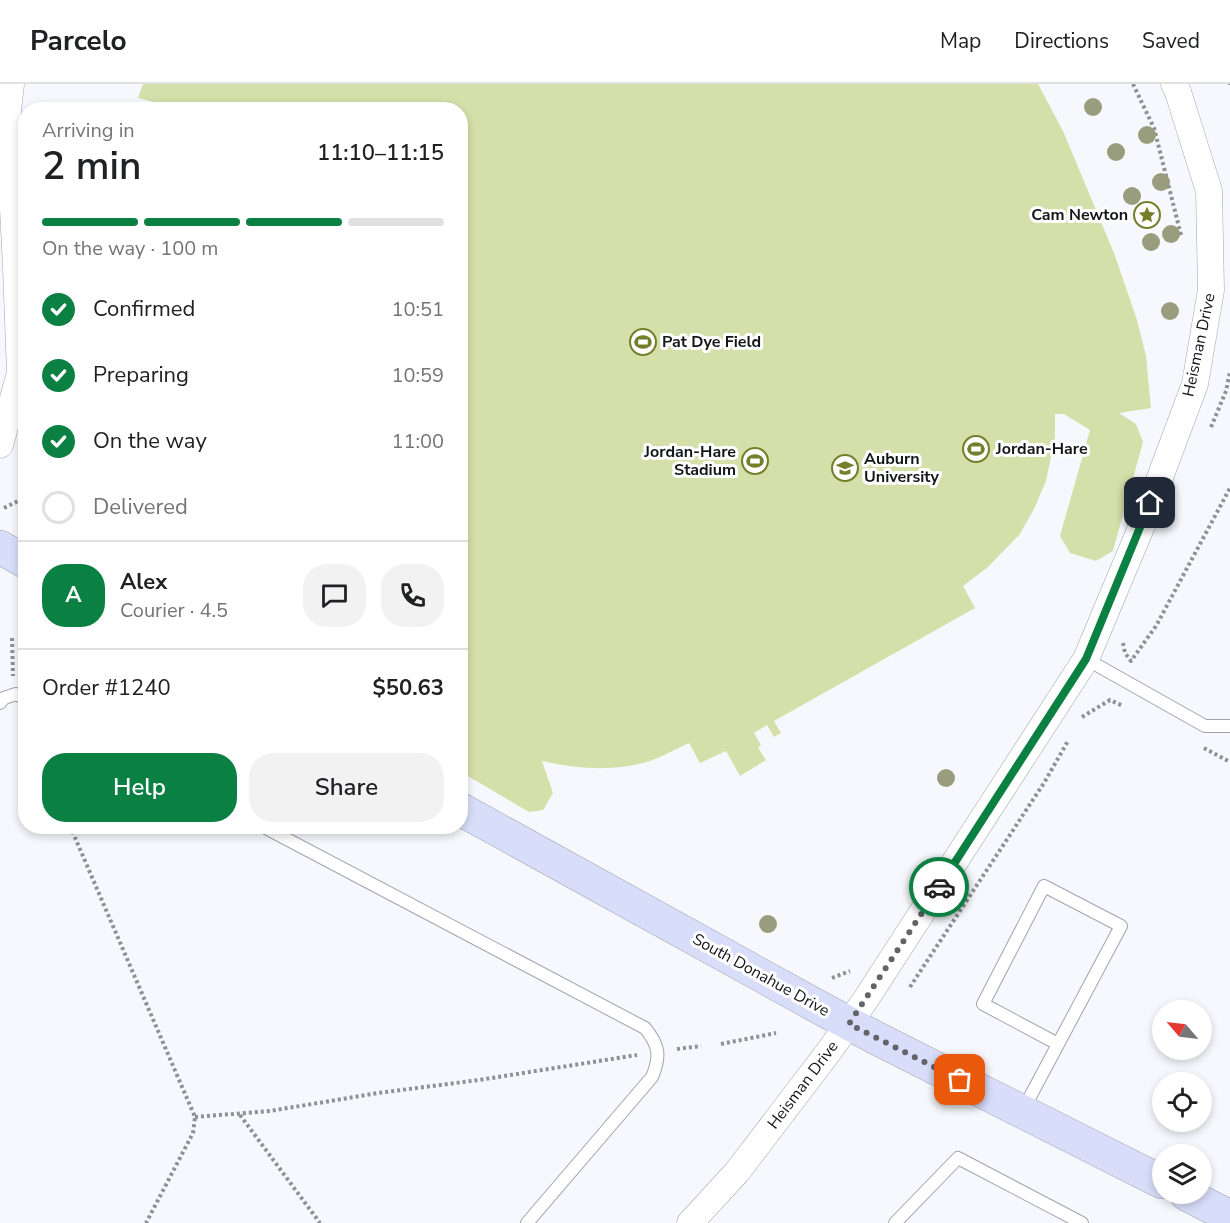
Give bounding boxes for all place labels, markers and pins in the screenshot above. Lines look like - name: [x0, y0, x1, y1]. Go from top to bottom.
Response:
- place icon: Cam Newton: [1132, 200, 1162, 230]
- place label: Cam Newton: [1031, 204, 1128, 226]
- sports icon: Pat Dye Field: [628, 327, 658, 357]
- place label: Pat Dye Field: [662, 331, 761, 353]
- sports icon: Jordan-Hare: [961, 434, 991, 464]
- place label: Jordan-Hare: [995, 438, 1088, 460]
- place label: Jordan-Hare Stadium: [643, 441, 736, 481]
- sports icon: Jordan-Hare Stadium: [740, 446, 770, 476]
- place label: Auburn University: [864, 448, 940, 488]
- school or university icon: Auburn University: [830, 453, 860, 483]
- pin: [1124, 477, 1175, 528]
- pin: [934, 1054, 985, 1105]

